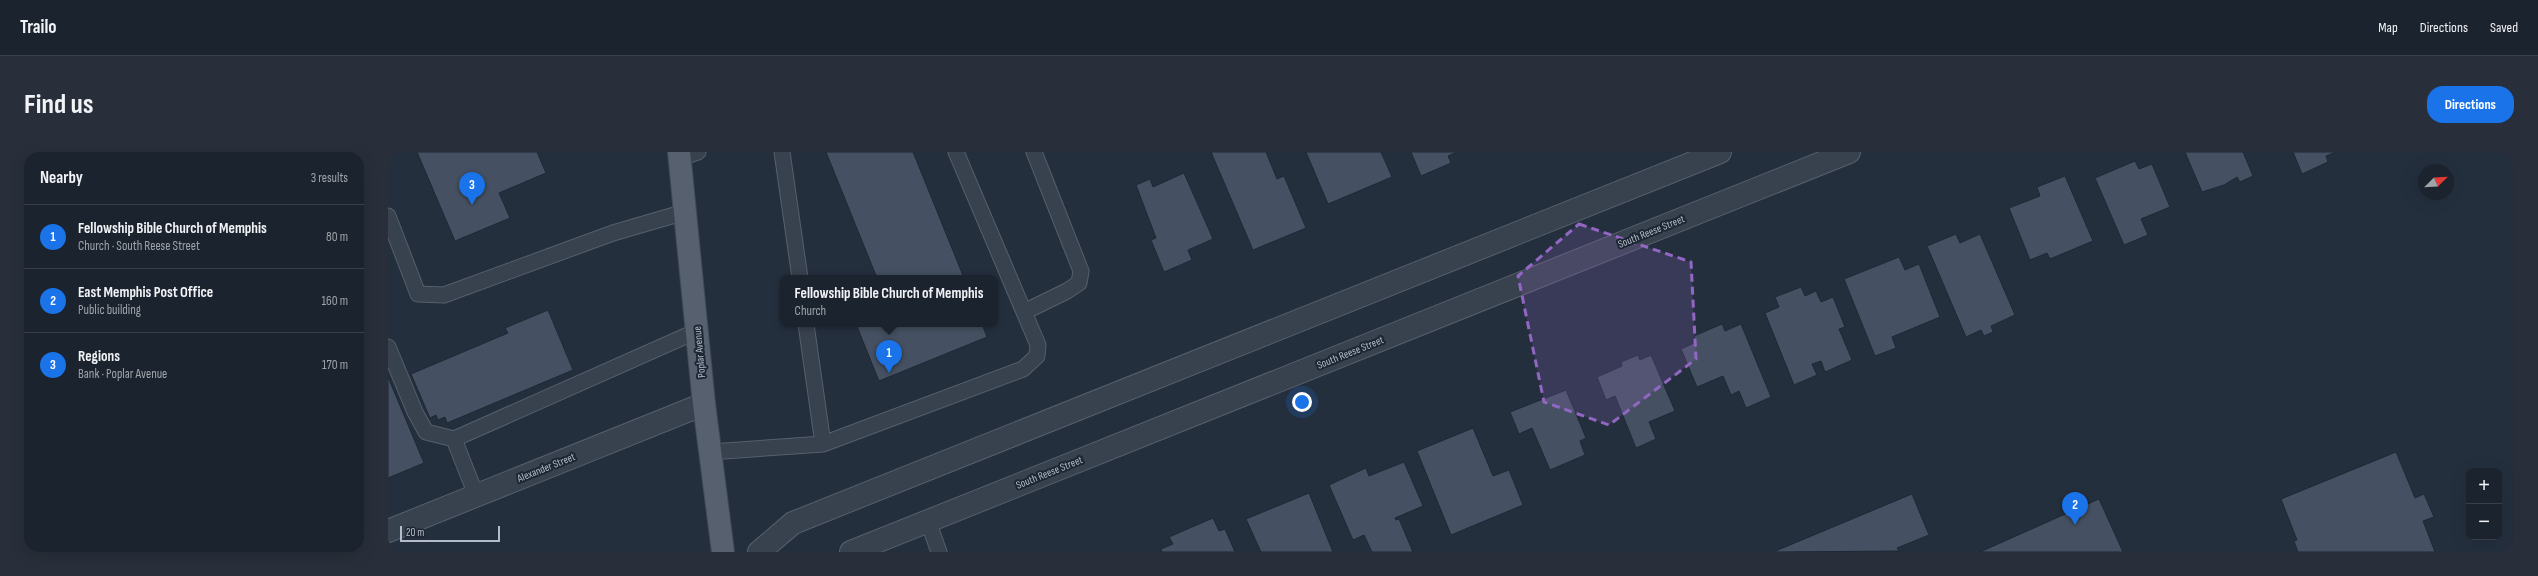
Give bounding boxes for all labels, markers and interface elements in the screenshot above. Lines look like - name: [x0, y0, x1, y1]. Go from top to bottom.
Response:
- text: Trailo: [20, 16, 57, 39]
- text: Map: [2378, 19, 2398, 36]
- text: Directions: [2420, 19, 2468, 36]
- text: Saved: [2490, 19, 2518, 36]
- button: Directions: [2427, 86, 2514, 123]
- text: Find us: [24, 88, 93, 121]
- north arrow: [2418, 164, 2454, 200]
- text: Nearby: [40, 168, 83, 188]
- text: 3 results: [311, 170, 348, 186]
- pin: 3: [459, 172, 485, 205]
- street label: South Reese Street: [1616, 212, 1687, 251]
- text: Fellowship Bible Church of Memphis: [78, 219, 267, 238]
- text: 1: [50, 229, 56, 245]
- text: 80 m: [326, 229, 348, 245]
- text: Church · South Reese Street: [78, 238, 200, 254]
- popup: [780, 275, 998, 327]
- text: East Memphis Post Office: [78, 283, 213, 302]
- text: Fellowship Bible Church of Memphis: [795, 284, 983, 303]
- text: 2: [50, 293, 56, 309]
- text: 160 m: [322, 293, 348, 309]
- text: Public building: [78, 302, 141, 318]
- text: Church: [795, 303, 826, 319]
- street label: Poplar Avenue: [691, 326, 708, 378]
- street label: South Reese Street: [1315, 333, 1386, 372]
- pin: 1: [876, 340, 902, 373]
- text: Regions: [78, 347, 120, 366]
- text: 3: [50, 357, 56, 373]
- text: 170 m: [322, 357, 348, 373]
- text: Bank · Poplar Avenue: [78, 366, 167, 382]
- your location: [1292, 392, 1312, 412]
- street label: Alexander Street: [514, 450, 578, 485]
- street label: South Reese Street: [1014, 453, 1085, 492]
- map controls: [2466, 468, 2502, 540]
- button: +: [2466, 468, 2502, 504]
- pin: 2: [2062, 492, 2088, 525]
- button: −: [2466, 504, 2502, 540]
- scale bar: [400, 524, 500, 543]
- text: 20 m: [406, 526, 424, 539]

